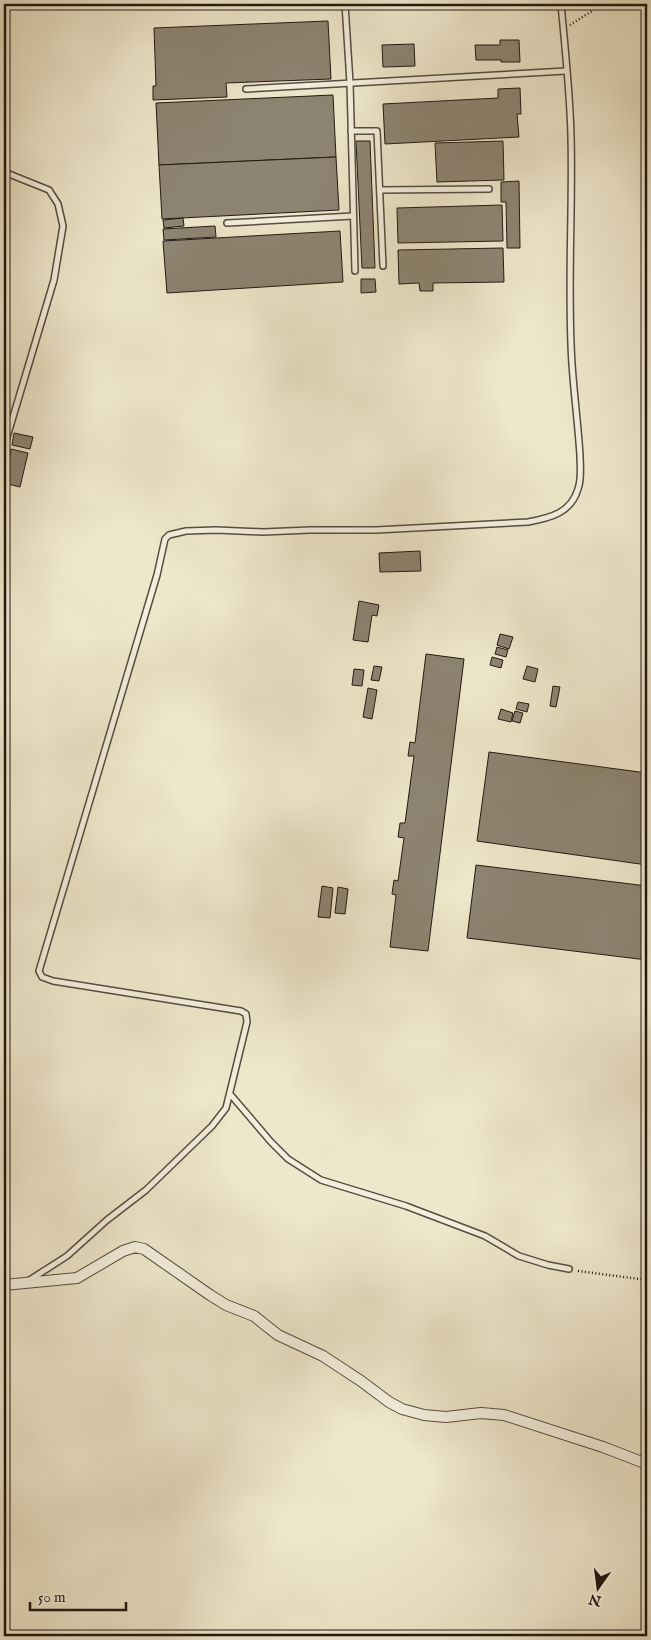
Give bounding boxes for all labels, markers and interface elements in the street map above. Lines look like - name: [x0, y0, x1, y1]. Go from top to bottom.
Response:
- north arrow: [574, 1562, 624, 1612]
- scale bar: [30, 1580, 126, 1612]
- text: 50 m: [38, 1588, 66, 1607]
- text: N: [587, 1589, 604, 1610]

